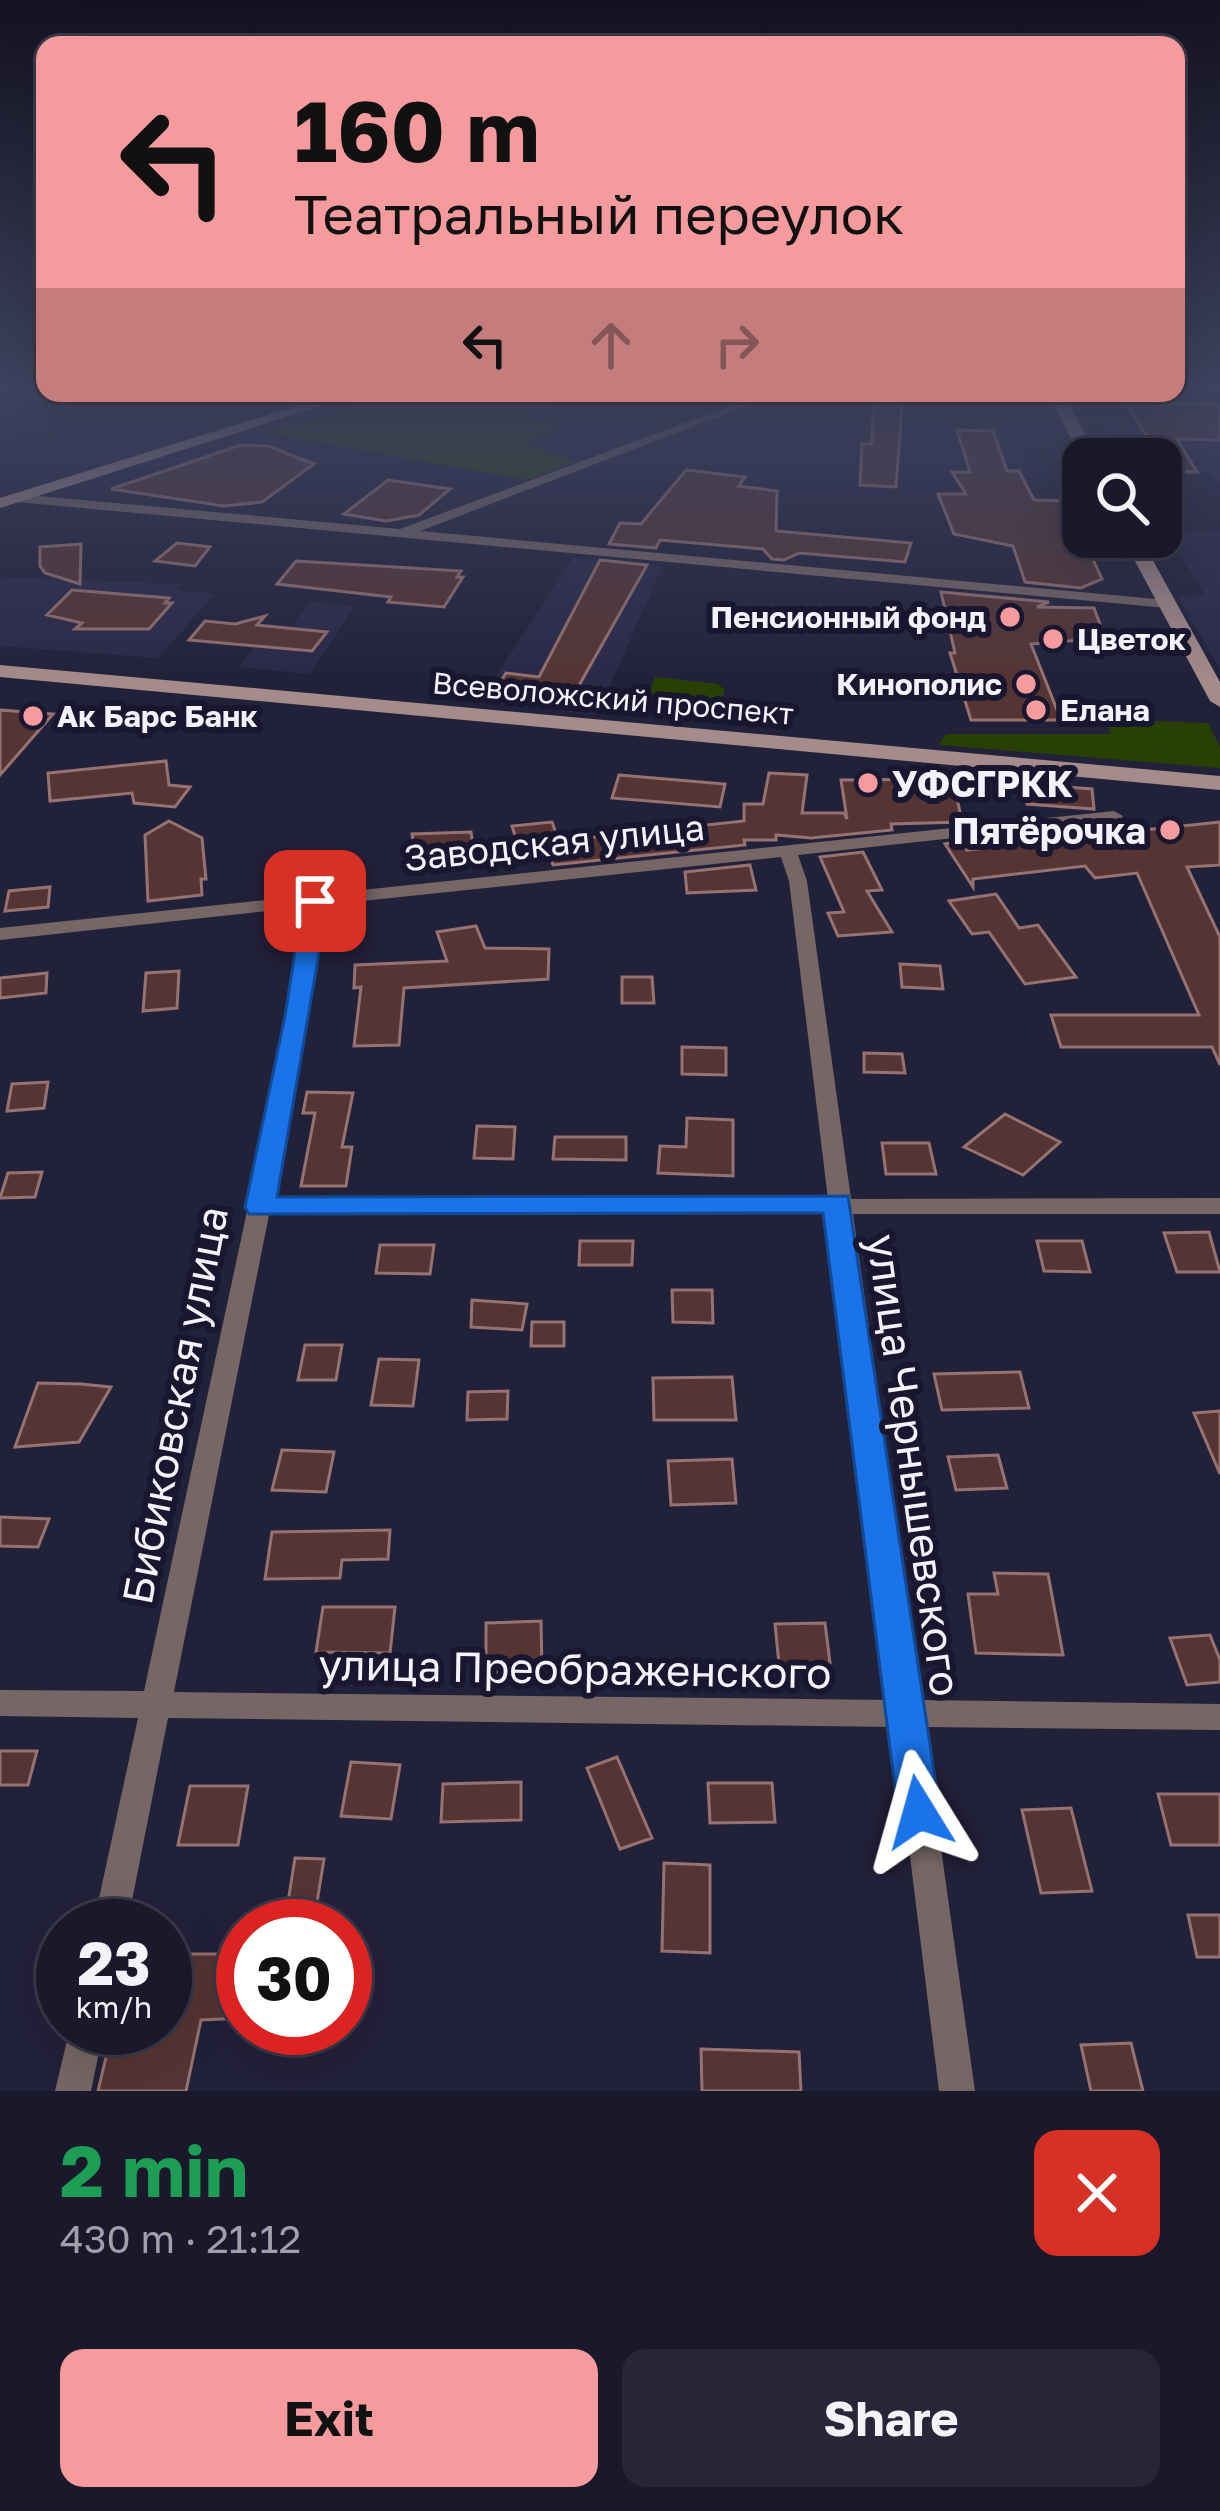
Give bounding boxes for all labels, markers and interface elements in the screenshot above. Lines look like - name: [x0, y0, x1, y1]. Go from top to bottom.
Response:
- text: 160 m: [294, 80, 540, 180]
- icon: left: [96, 84, 252, 240]
- text: Театральный переулок: [294, 181, 904, 246]
- icon: left: [452, 312, 518, 378]
- icon: ahead: [578, 312, 644, 378]
- icon: right: [704, 312, 770, 378]
- map controls: [1062, 438, 1182, 558]
- button: search: [1062, 438, 1182, 558]
- place label: Пенсионный фонд: [711, 599, 986, 635]
- marker: Пенсионный фонд: [997, 604, 1023, 630]
- place label: Цветок: [1077, 621, 1186, 657]
- marker: Цветок: [1040, 626, 1066, 652]
- street label: Всеволожский проспект: [431, 664, 796, 732]
- place label: Кинополис: [836, 666, 1002, 702]
- marker: Кинополис: [1013, 671, 1039, 697]
- place label: Елана: [1060, 692, 1150, 728]
- marker: Елана: [1023, 697, 1049, 723]
- place label: Ак Барс Банк: [57, 698, 258, 734]
- marker: Ак Барс Банк: [20, 703, 46, 729]
- place label: УФСГРКК: [892, 762, 1073, 805]
- marker: УФСГРКК: [855, 770, 881, 796]
- street label: Заводская улица: [402, 805, 706, 879]
- place label: Пятёрочка: [952, 809, 1146, 852]
- marker: Пятёрочка: [1157, 817, 1183, 843]
- pin: [264, 850, 366, 952]
- icon: arrive: [282, 868, 348, 934]
- street label: Бибиковская улица: [111, 1202, 237, 1608]
- street label: улица Чернышевского: [858, 1231, 972, 1699]
- street label: улица Преображенского: [318, 1639, 832, 1697]
- position arrow: [856, 1749, 982, 1875]
- speed limit sign: 30: [216, 1899, 372, 2055]
- text: 23: [77, 1926, 151, 1998]
- text: km/h: [76, 1989, 152, 2025]
- text: 2 min: [60, 2126, 248, 2213]
- button: close: [1034, 2130, 1160, 2256]
- text: 430 m · 21:12: [60, 2215, 301, 2262]
- button: Exit: [60, 2349, 598, 2487]
- button: Share: [622, 2349, 1160, 2487]

